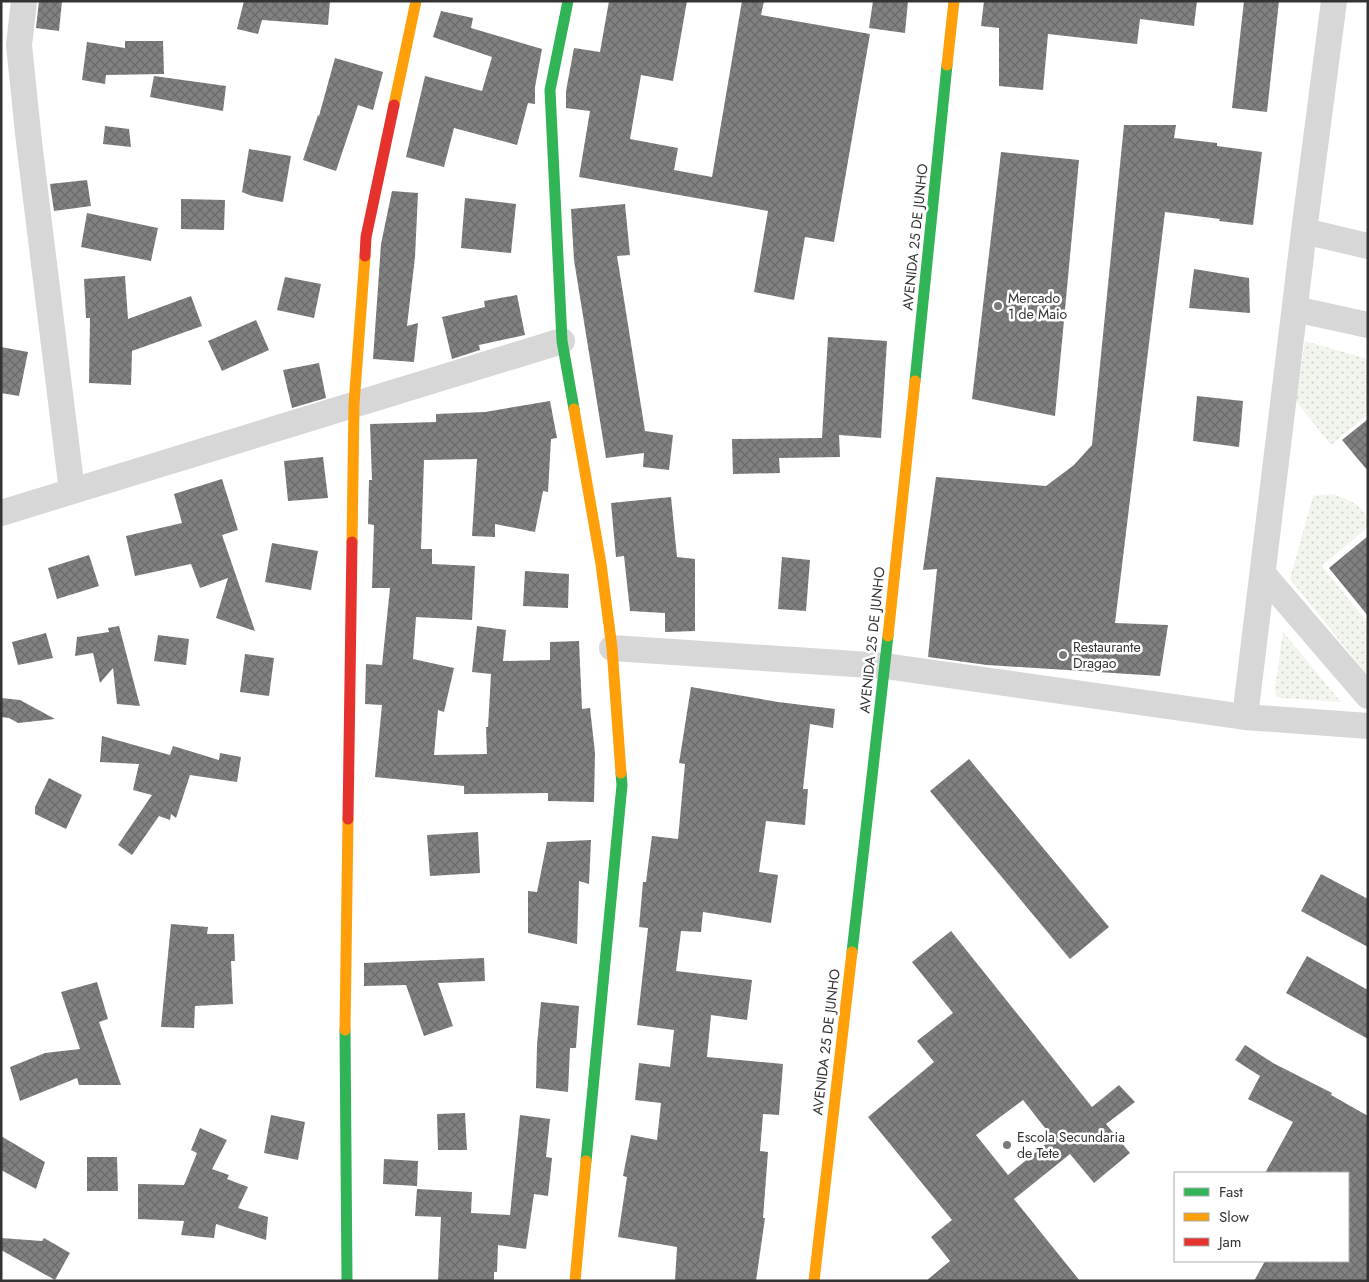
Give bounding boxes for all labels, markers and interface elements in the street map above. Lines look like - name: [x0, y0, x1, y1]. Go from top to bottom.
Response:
- street label: AVENIDA 25 DE JUNHO: [897, 163, 933, 311]
- place label: Mercado 1 de Maio: [1008, 288, 1068, 324]
- marker: Mercado 1 de Maio: [992, 300, 1004, 312]
- street label: AVENIDA 25 DE JUNHO: [854, 566, 890, 714]
- place label: Restaurante Dragao: [1073, 637, 1141, 673]
- marker: Restaurante Dragao: [1057, 649, 1069, 661]
- street label: AVENIDA 25 DE JUNHO: [807, 968, 845, 1116]
- place label: Escola Secundaria de Tete: [1017, 1127, 1125, 1163]
- marker: Escola Secundaria de Tete: [1001, 1139, 1013, 1151]
- legend: [1174, 1172, 1349, 1262]
- text: Fast: [1219, 1181, 1243, 1203]
- text: Slow: [1219, 1206, 1250, 1228]
- text: Jam: [1217, 1231, 1242, 1253]

